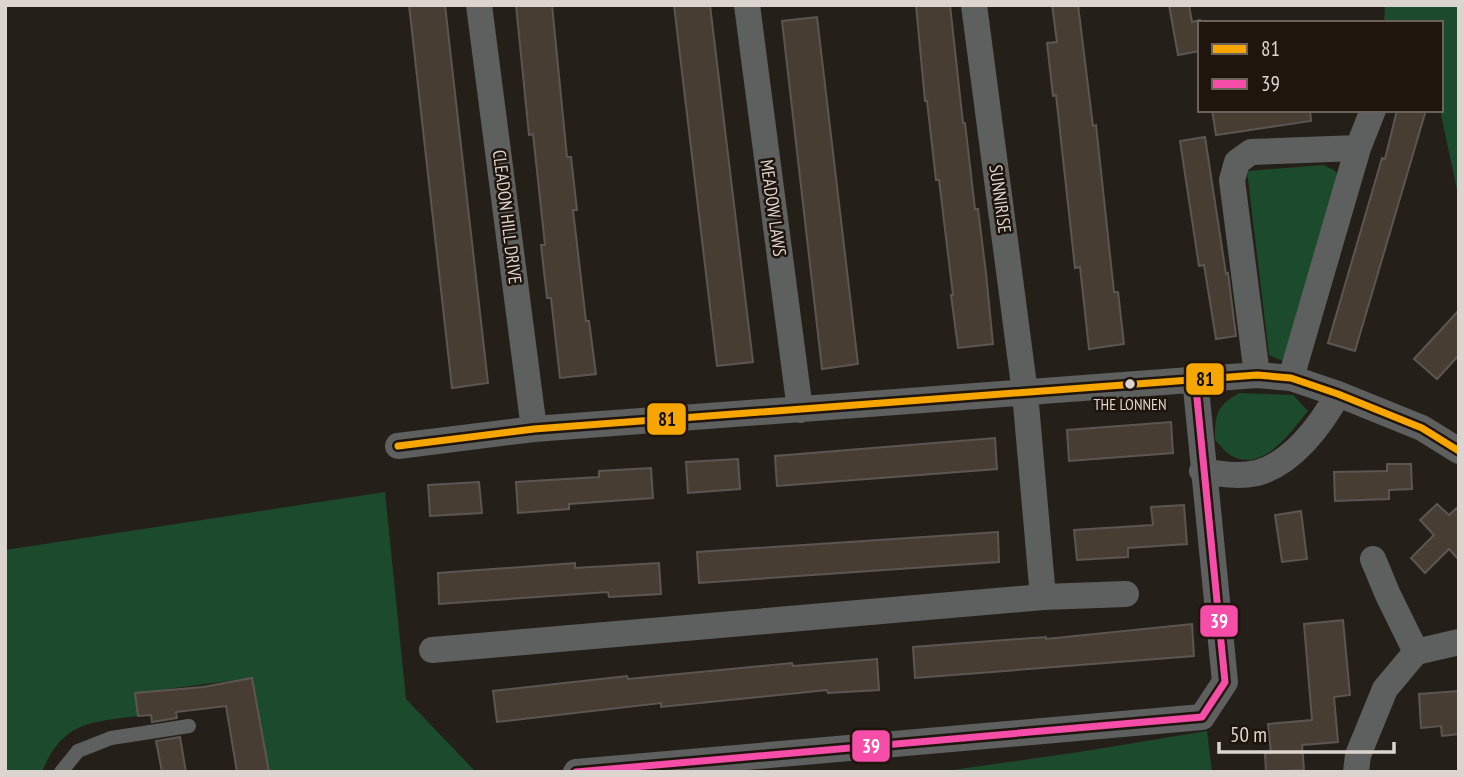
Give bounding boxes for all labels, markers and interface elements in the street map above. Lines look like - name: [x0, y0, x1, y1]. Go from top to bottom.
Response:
- legend: [1198, 21, 1443, 112]
- text: 81: [1261, 35, 1280, 62]
- text: 39: [1261, 70, 1280, 97]
- street label: CLEADON HILL DRIVE: [488, 148, 527, 285]
- street label: MEADOW LAWS: [755, 158, 792, 258]
- street label: SUNNIRISE: [984, 163, 1017, 235]
- line badge: 81: [1185, 362, 1225, 396]
- text: 81: [1196, 367, 1214, 391]
- marker: THE LONNEN: [1123, 377, 1137, 391]
- place label: THE LONNEN: [1093, 394, 1167, 414]
- line badge: 81: [646, 402, 687, 436]
- text: 81: [658, 407, 676, 431]
- line badge: 39: [1199, 604, 1239, 638]
- text: 39: [1210, 609, 1228, 633]
- scale bar: [1219, 710, 1394, 754]
- text: 50 m: [1230, 721, 1267, 748]
- line badge: 39: [851, 729, 891, 763]
- text: 39: [862, 734, 880, 758]

